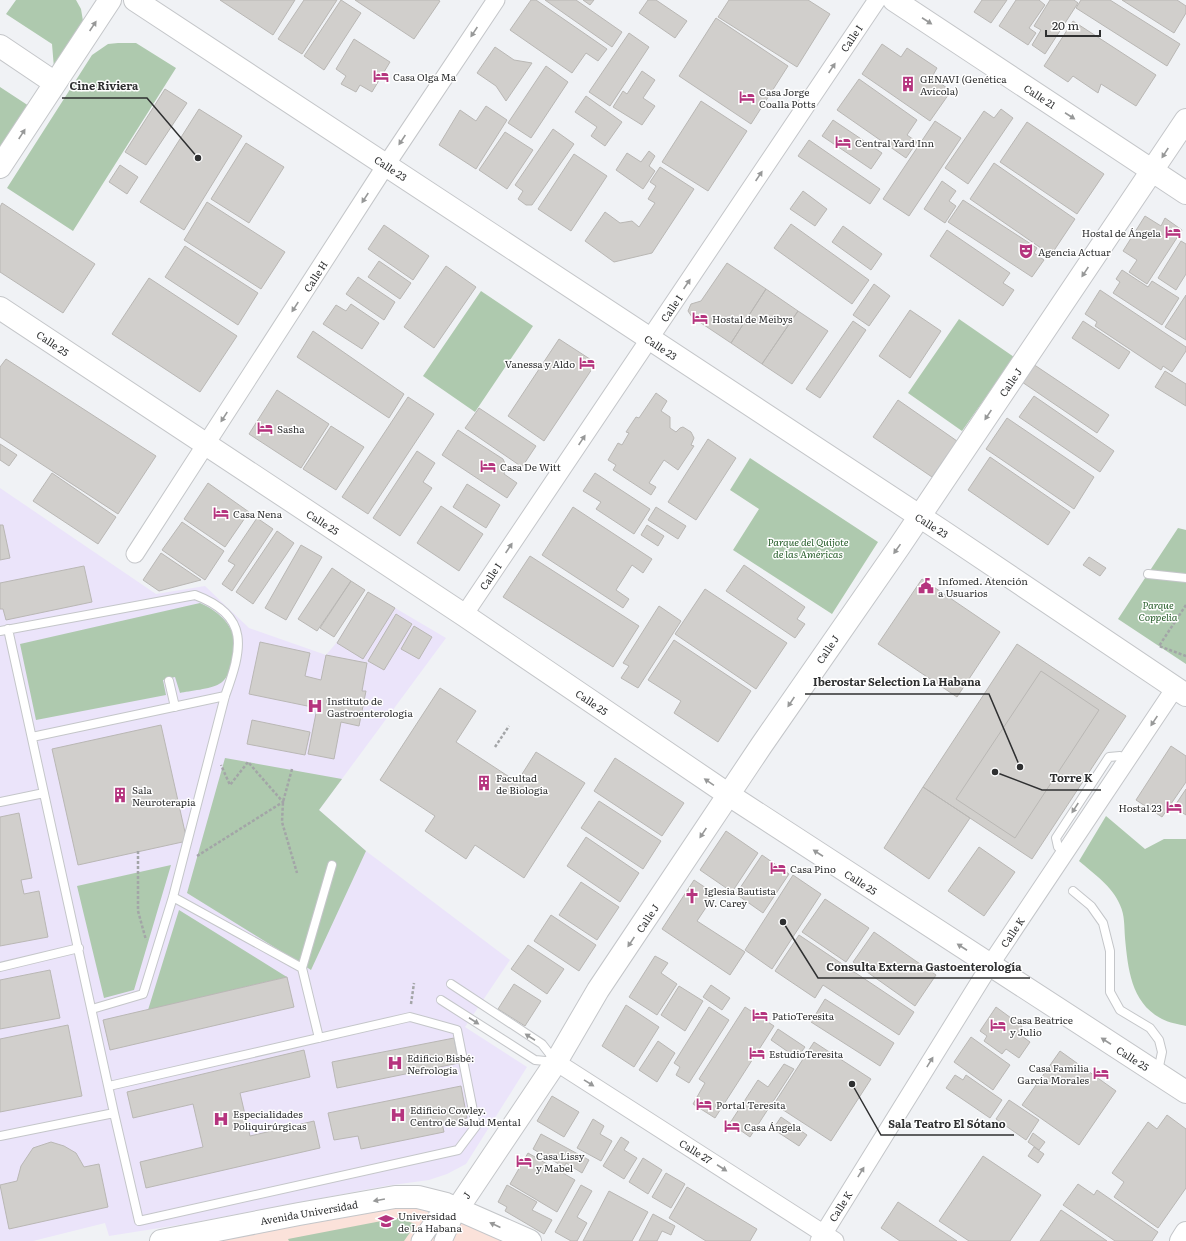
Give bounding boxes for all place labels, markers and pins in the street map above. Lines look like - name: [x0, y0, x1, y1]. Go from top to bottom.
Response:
- hotel icon: Casa Olga Ma: [372, 67, 390, 85]
- place label: Casa Olga Ma: [393, 69, 457, 84]
- place label: GENAVI (Genética Avícola): [920, 71, 1007, 98]
- callout: Cine Riviera: [62, 75, 147, 98]
- building icon: GENAVI (Genética Avícola): [899, 75, 917, 93]
- place label: Casa Jorge Coalla Potts: [759, 84, 816, 111]
- hotel icon: Casa Jorge Coalla Potts: [738, 88, 756, 106]
- hotel icon: Central Yard Inn: [834, 133, 852, 151]
- place label: Central Yard Inn: [855, 135, 935, 150]
- hotel icon: Hostal de Ángela: [1164, 223, 1182, 241]
- place label: Hostal de Ángela: [1082, 225, 1162, 240]
- theatre icon: Agencia Actuar: [1017, 242, 1035, 260]
- place label: Agencia Actuar: [1038, 244, 1111, 259]
- hotel icon: Hostal de Meibys: [691, 309, 709, 327]
- place label: Hostal de Meibys: [712, 311, 793, 326]
- hotel icon: Vanessa y Aldo: [578, 354, 596, 372]
- place label: Vanessa y Aldo: [505, 356, 575, 371]
- hotel icon: Sasha: [256, 419, 274, 437]
- place label: Sasha: [277, 421, 305, 436]
- hotel icon: Casa De Witt: [479, 457, 497, 475]
- place label: Casa De Witt: [500, 459, 561, 474]
- hotel icon: Casa Nena: [212, 504, 230, 522]
- place label: Casa Nena: [233, 506, 283, 521]
- place label: Infomed. Atención a Usuarios: [938, 573, 1028, 600]
- public building icon: Infomed. Atención a Usuarios: [917, 577, 935, 595]
- callout: Iberostar Selection La Habana: [805, 671, 989, 694]
- place label: Instituto de Gastroenterología: [327, 693, 413, 720]
- hospital icon: Instituto de Gastroenterología: [306, 697, 324, 715]
- callout: Torre K: [1042, 767, 1101, 790]
- place label: Facultad de Biología: [496, 770, 549, 797]
- building icon: Facultad de Biología: [475, 774, 493, 792]
- place label: Sala Neuroterapia: [132, 782, 196, 809]
- building icon: Sala Neuroterapia: [111, 786, 129, 804]
- hotel icon: Hostal 23: [1165, 798, 1183, 816]
- place label: Hostal 23: [1118, 800, 1162, 815]
- hotel icon: Casa Pino: [769, 859, 787, 877]
- place label: Casa Pino: [790, 861, 836, 876]
- place label: Iglesia Bautista W. Carey: [704, 883, 777, 910]
- church icon: Iglesia Bautista W. Carey: [683, 887, 701, 905]
- callout: Consulta Externa Gastoenterología: [818, 955, 1030, 978]
- hotel icon: PatioTeresita: [751, 1006, 769, 1024]
- place label: PatioTeresita: [772, 1008, 835, 1023]
- place label: Casa Beatrice y Julio: [1010, 1012, 1073, 1039]
- hotel icon: Casa Beatrice y Julio: [989, 1016, 1007, 1034]
- hotel icon: EstudioTeresita: [748, 1044, 766, 1062]
- place label: EstudioTeresita: [769, 1046, 844, 1061]
- place label: Edificio Bisbé: Nefrología: [407, 1050, 474, 1077]
- hospital icon: Edificio Bisbé: Nefrología: [386, 1054, 404, 1072]
- place label: Casa Familia García Morales: [1017, 1060, 1090, 1087]
- hotel icon: Casa Familia García Morales: [1092, 1064, 1110, 1082]
- hotel icon: Portal Teresita: [695, 1095, 713, 1113]
- place label: Portal Teresita: [716, 1097, 786, 1112]
- place label: Edificio Cowley. Centro de Salud Mental: [410, 1102, 521, 1129]
- place label: Especialidades Poliquirúrgicas: [233, 1106, 307, 1133]
- hospital icon: Edificio Cowley. Centro de Salud Mental: [389, 1106, 407, 1124]
- hospital icon: Especialidades Poliquirúrgicas: [212, 1110, 230, 1128]
- callout: Sala Teatro El Sótano: [881, 1112, 1014, 1135]
- hotel icon: Casa Ángela: [723, 1117, 741, 1135]
- place label: Casa Ángela: [744, 1119, 802, 1134]
- place label: Casa Lissy y Mabel: [536, 1148, 585, 1175]
- hotel icon: Casa Lissy y Mabel: [515, 1152, 533, 1170]
- place label: Universidad de La Habana: [398, 1208, 462, 1235]
- school or university icon: Universidad de La Habana: [377, 1212, 395, 1230]

